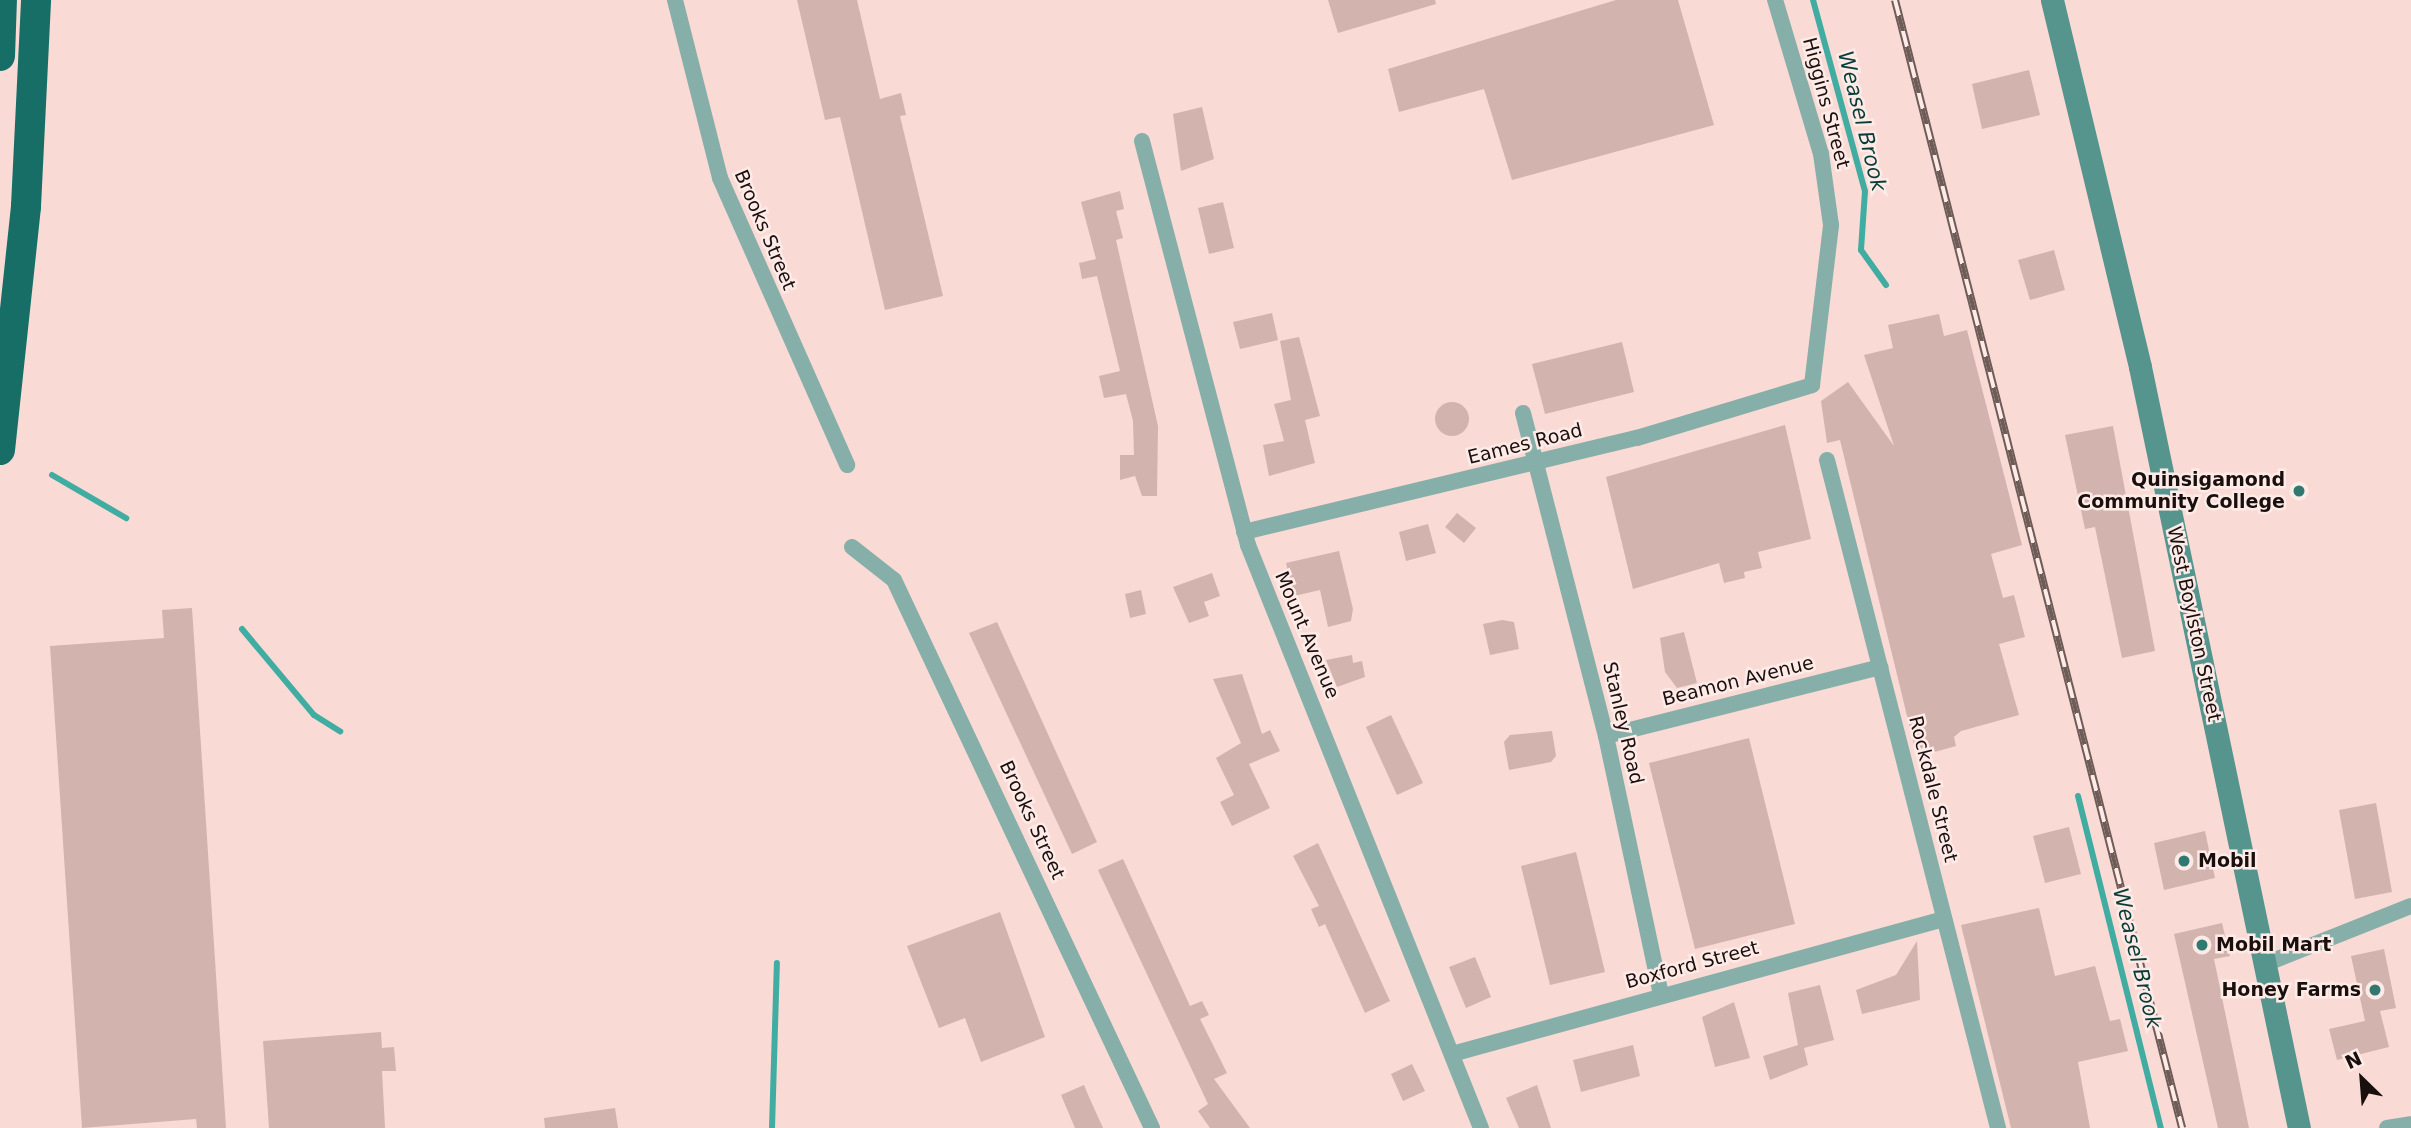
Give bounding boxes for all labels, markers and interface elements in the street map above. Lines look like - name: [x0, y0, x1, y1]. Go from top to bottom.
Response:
- street label: Higgins Street: [1798, 35, 1854, 171]
- water label: Weasel Brook: [1832, 48, 1892, 194]
- street label: Brooks Street: [729, 166, 801, 294]
- street label: Eames Road: [1465, 419, 1585, 469]
- place label: Quinsigamond Community College: [2077, 469, 2285, 513]
- marker: Quinsigamond Community College: [2291, 483, 2307, 499]
- street label: West Boylston Street: [2162, 524, 2226, 724]
- street label: Mount Avenue: [1270, 568, 1344, 702]
- street label: Beamon Avenue: [1660, 651, 1816, 711]
- street label: Stanley Road: [1598, 659, 1648, 787]
- street label: Rockdale Street: [1904, 714, 1962, 864]
- street label: Brooks Street: [995, 757, 1069, 883]
- place label: Mobil: [2198, 850, 2257, 872]
- marker: Mobil: [2176, 853, 2192, 869]
- water label: Weasel Brook: [2107, 885, 2167, 1031]
- place label: Mobil Mart: [2216, 934, 2331, 956]
- street label: Boxford Street: [1623, 936, 1761, 994]
- marker: Mobil Mart: [2194, 937, 2210, 953]
- place label: Honey Farms: [2221, 979, 2361, 1001]
- marker: Honey Farms: [2367, 982, 2383, 998]
- north arrow: [2327, 1044, 2397, 1114]
- text: N: [2341, 1047, 2365, 1073]

